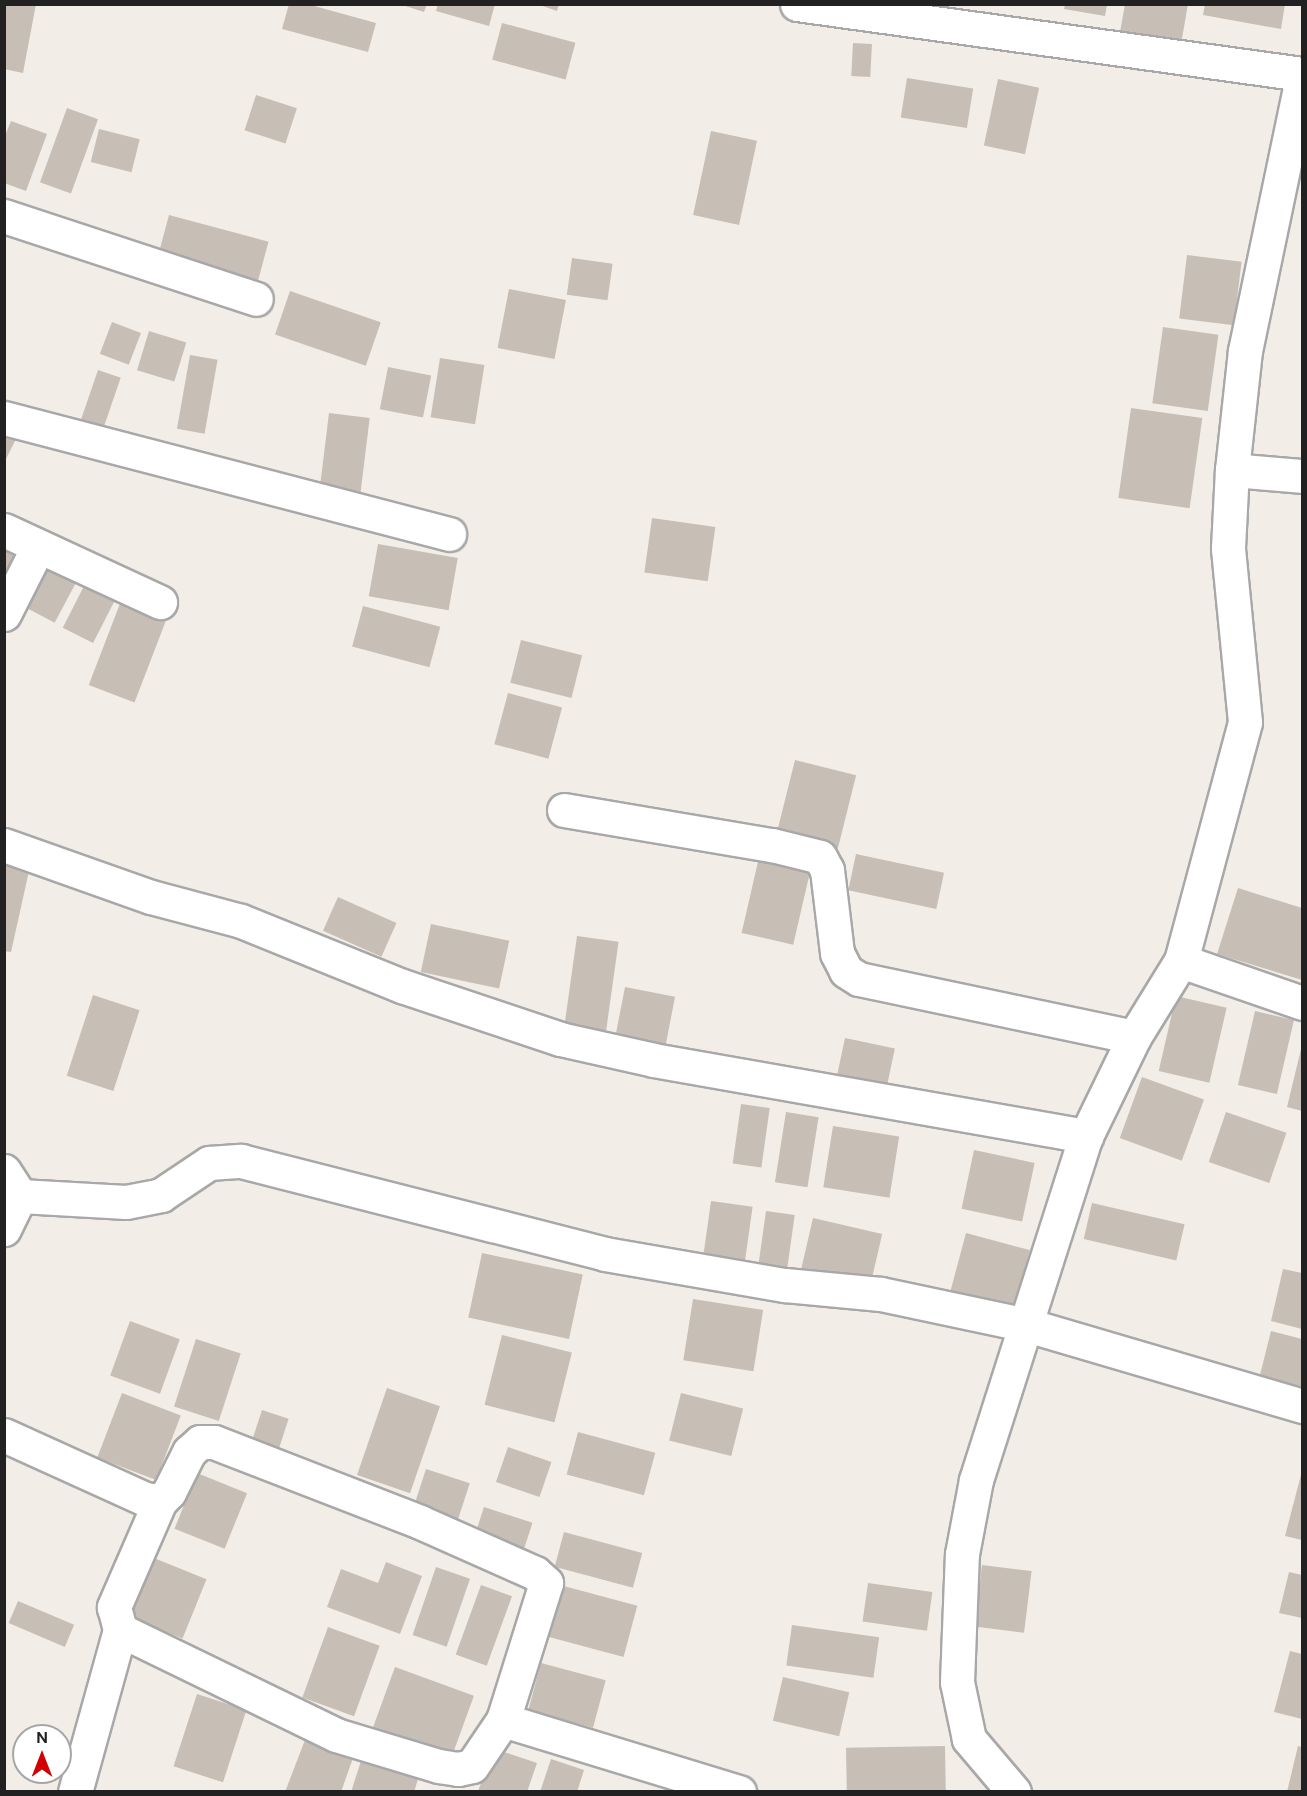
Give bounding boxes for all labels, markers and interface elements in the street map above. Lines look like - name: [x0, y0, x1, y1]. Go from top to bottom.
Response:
- north arrow: [12, 1724, 72, 1784]
- text: N: [36, 1727, 48, 1748]

